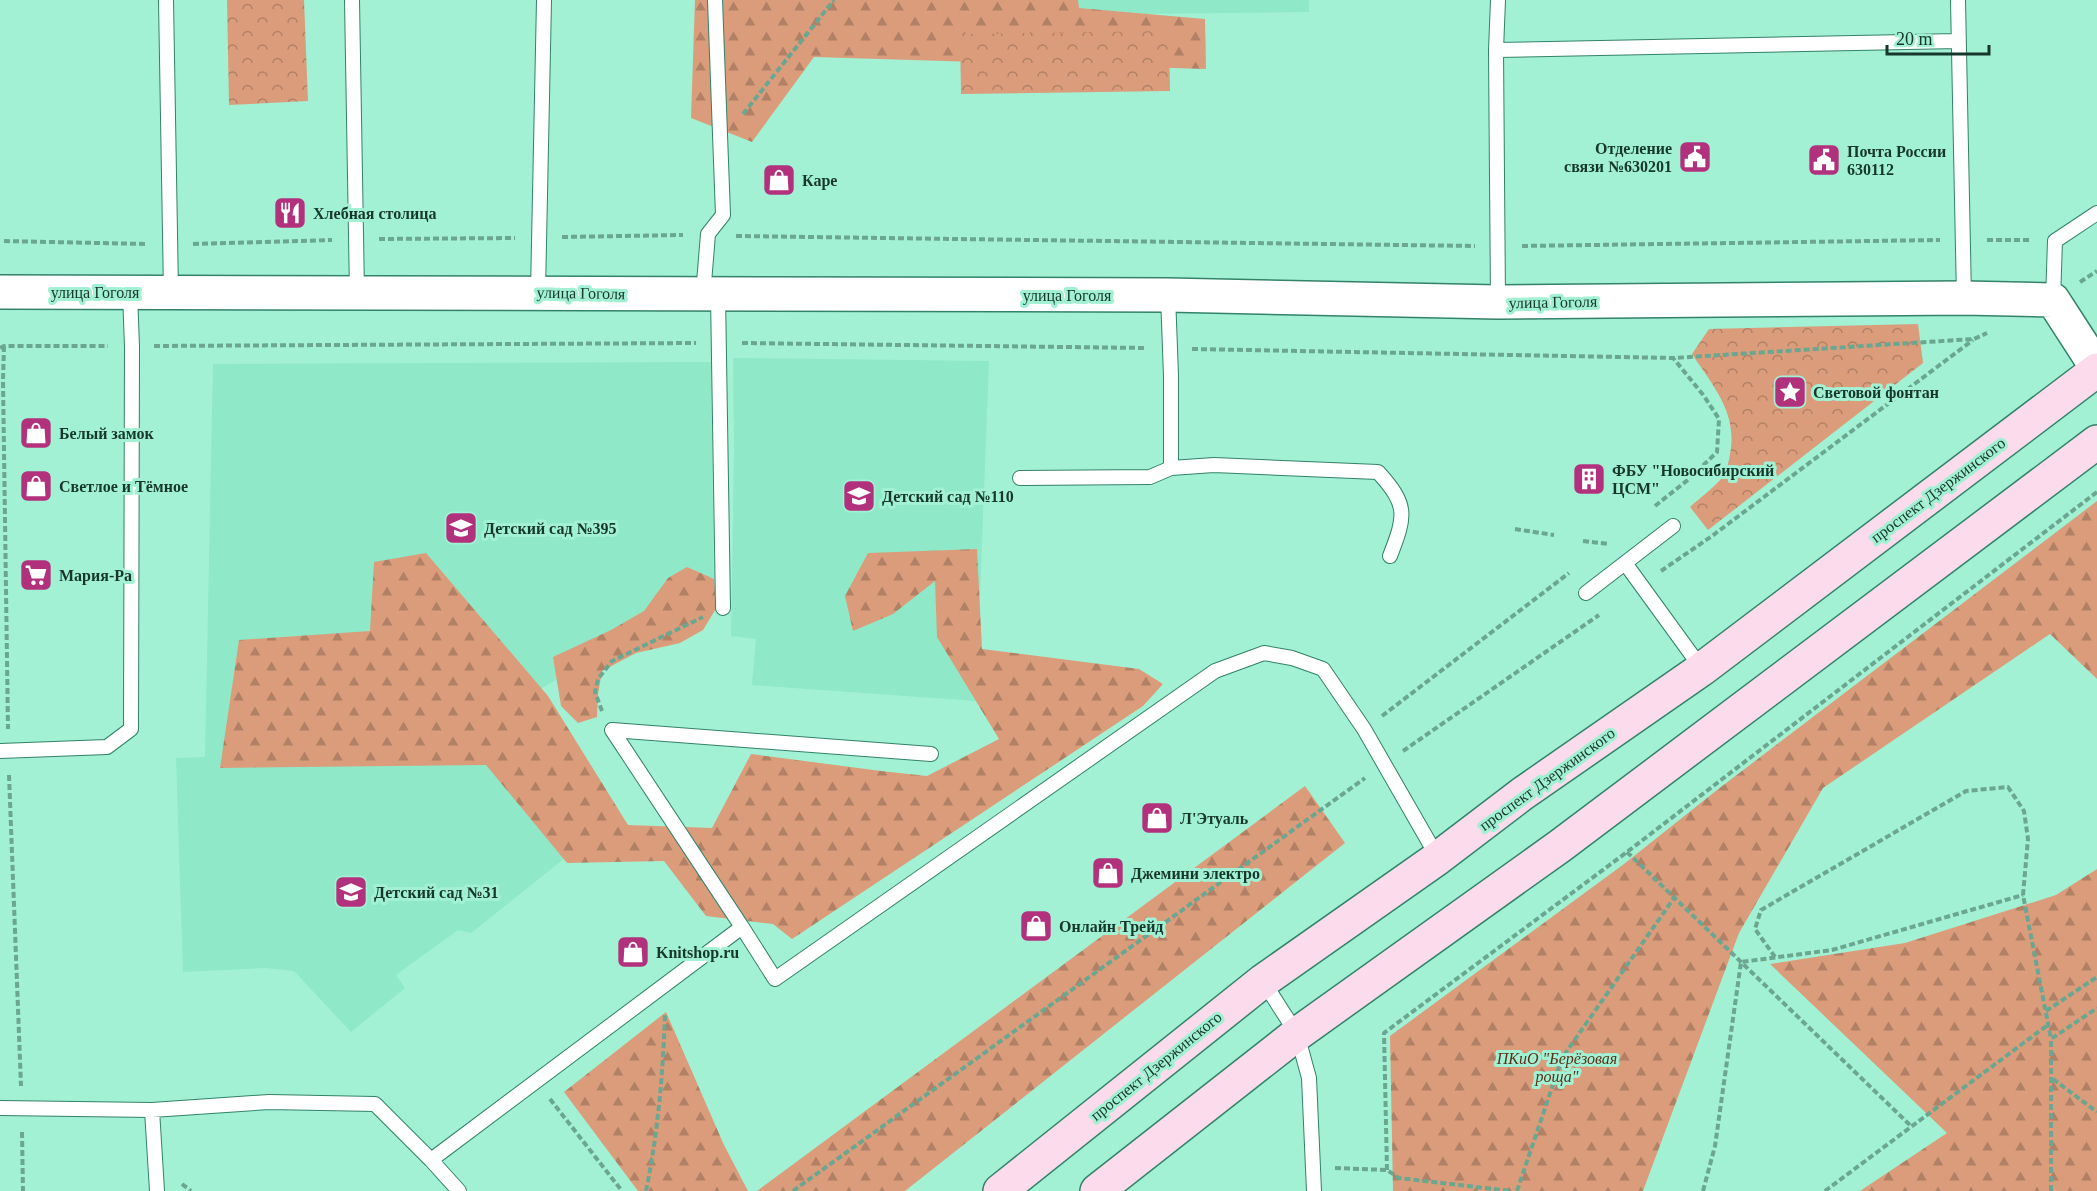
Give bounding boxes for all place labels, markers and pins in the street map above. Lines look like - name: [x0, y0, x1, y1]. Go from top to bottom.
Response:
- public building icon: Отделение связи №630201: [1677, 139, 1713, 175]
- place label: Отделение связи №630201: [1564, 140, 1672, 175]
- public building icon: Почта России 630112: [1806, 142, 1842, 178]
- place label: Почта России 630112: [1847, 143, 1946, 178]
- shop icon: Каре: [761, 162, 797, 198]
- place label: Каре: [802, 172, 837, 190]
- restaurant icon: Хлебная столица: [272, 195, 308, 231]
- place label: Хлебная столица: [313, 205, 436, 222]
- place icon: Световой фонтан: [1772, 374, 1808, 410]
- place label: Световой фонтан: [1813, 384, 1939, 402]
- shop icon: Белый замок: [18, 415, 54, 451]
- place label: Белый замок: [59, 425, 154, 442]
- building icon: ФБУ "Новосибирский ЦСМ": [1571, 461, 1607, 497]
- place label: ФБУ "Новосибирский ЦСМ": [1612, 462, 1774, 498]
- shop icon: Светлое и Тёмное: [18, 468, 54, 504]
- place label: Светлое и Тёмное: [59, 478, 188, 495]
- school or university icon: Детский сад №110: [841, 478, 877, 514]
- place label: Детский сад №110: [882, 488, 1014, 506]
- school or university icon: Детский сад №395: [443, 510, 479, 546]
- place label: Детский сад №395: [484, 520, 617, 538]
- supermarket icon: Мария-Ра: [18, 557, 54, 593]
- place label: Мария-Ра: [59, 567, 132, 585]
- shop icon: Л'Этуаль: [1139, 800, 1175, 836]
- place label: Л'Этуаль: [1180, 810, 1249, 828]
- shop icon: Джемини электро: [1090, 855, 1126, 891]
- place label: Джемини электро: [1131, 865, 1260, 883]
- school or university icon: Детский сад №31: [333, 874, 369, 910]
- place label: Детский сад №31: [374, 884, 499, 902]
- shop icon: Онлайн Трейд: [1018, 908, 1054, 944]
- place label: Онлайн Трейд: [1059, 918, 1163, 936]
- shop icon: Knitshop.ru: [615, 934, 651, 970]
- place label: Knitshop.ru: [656, 944, 739, 962]

